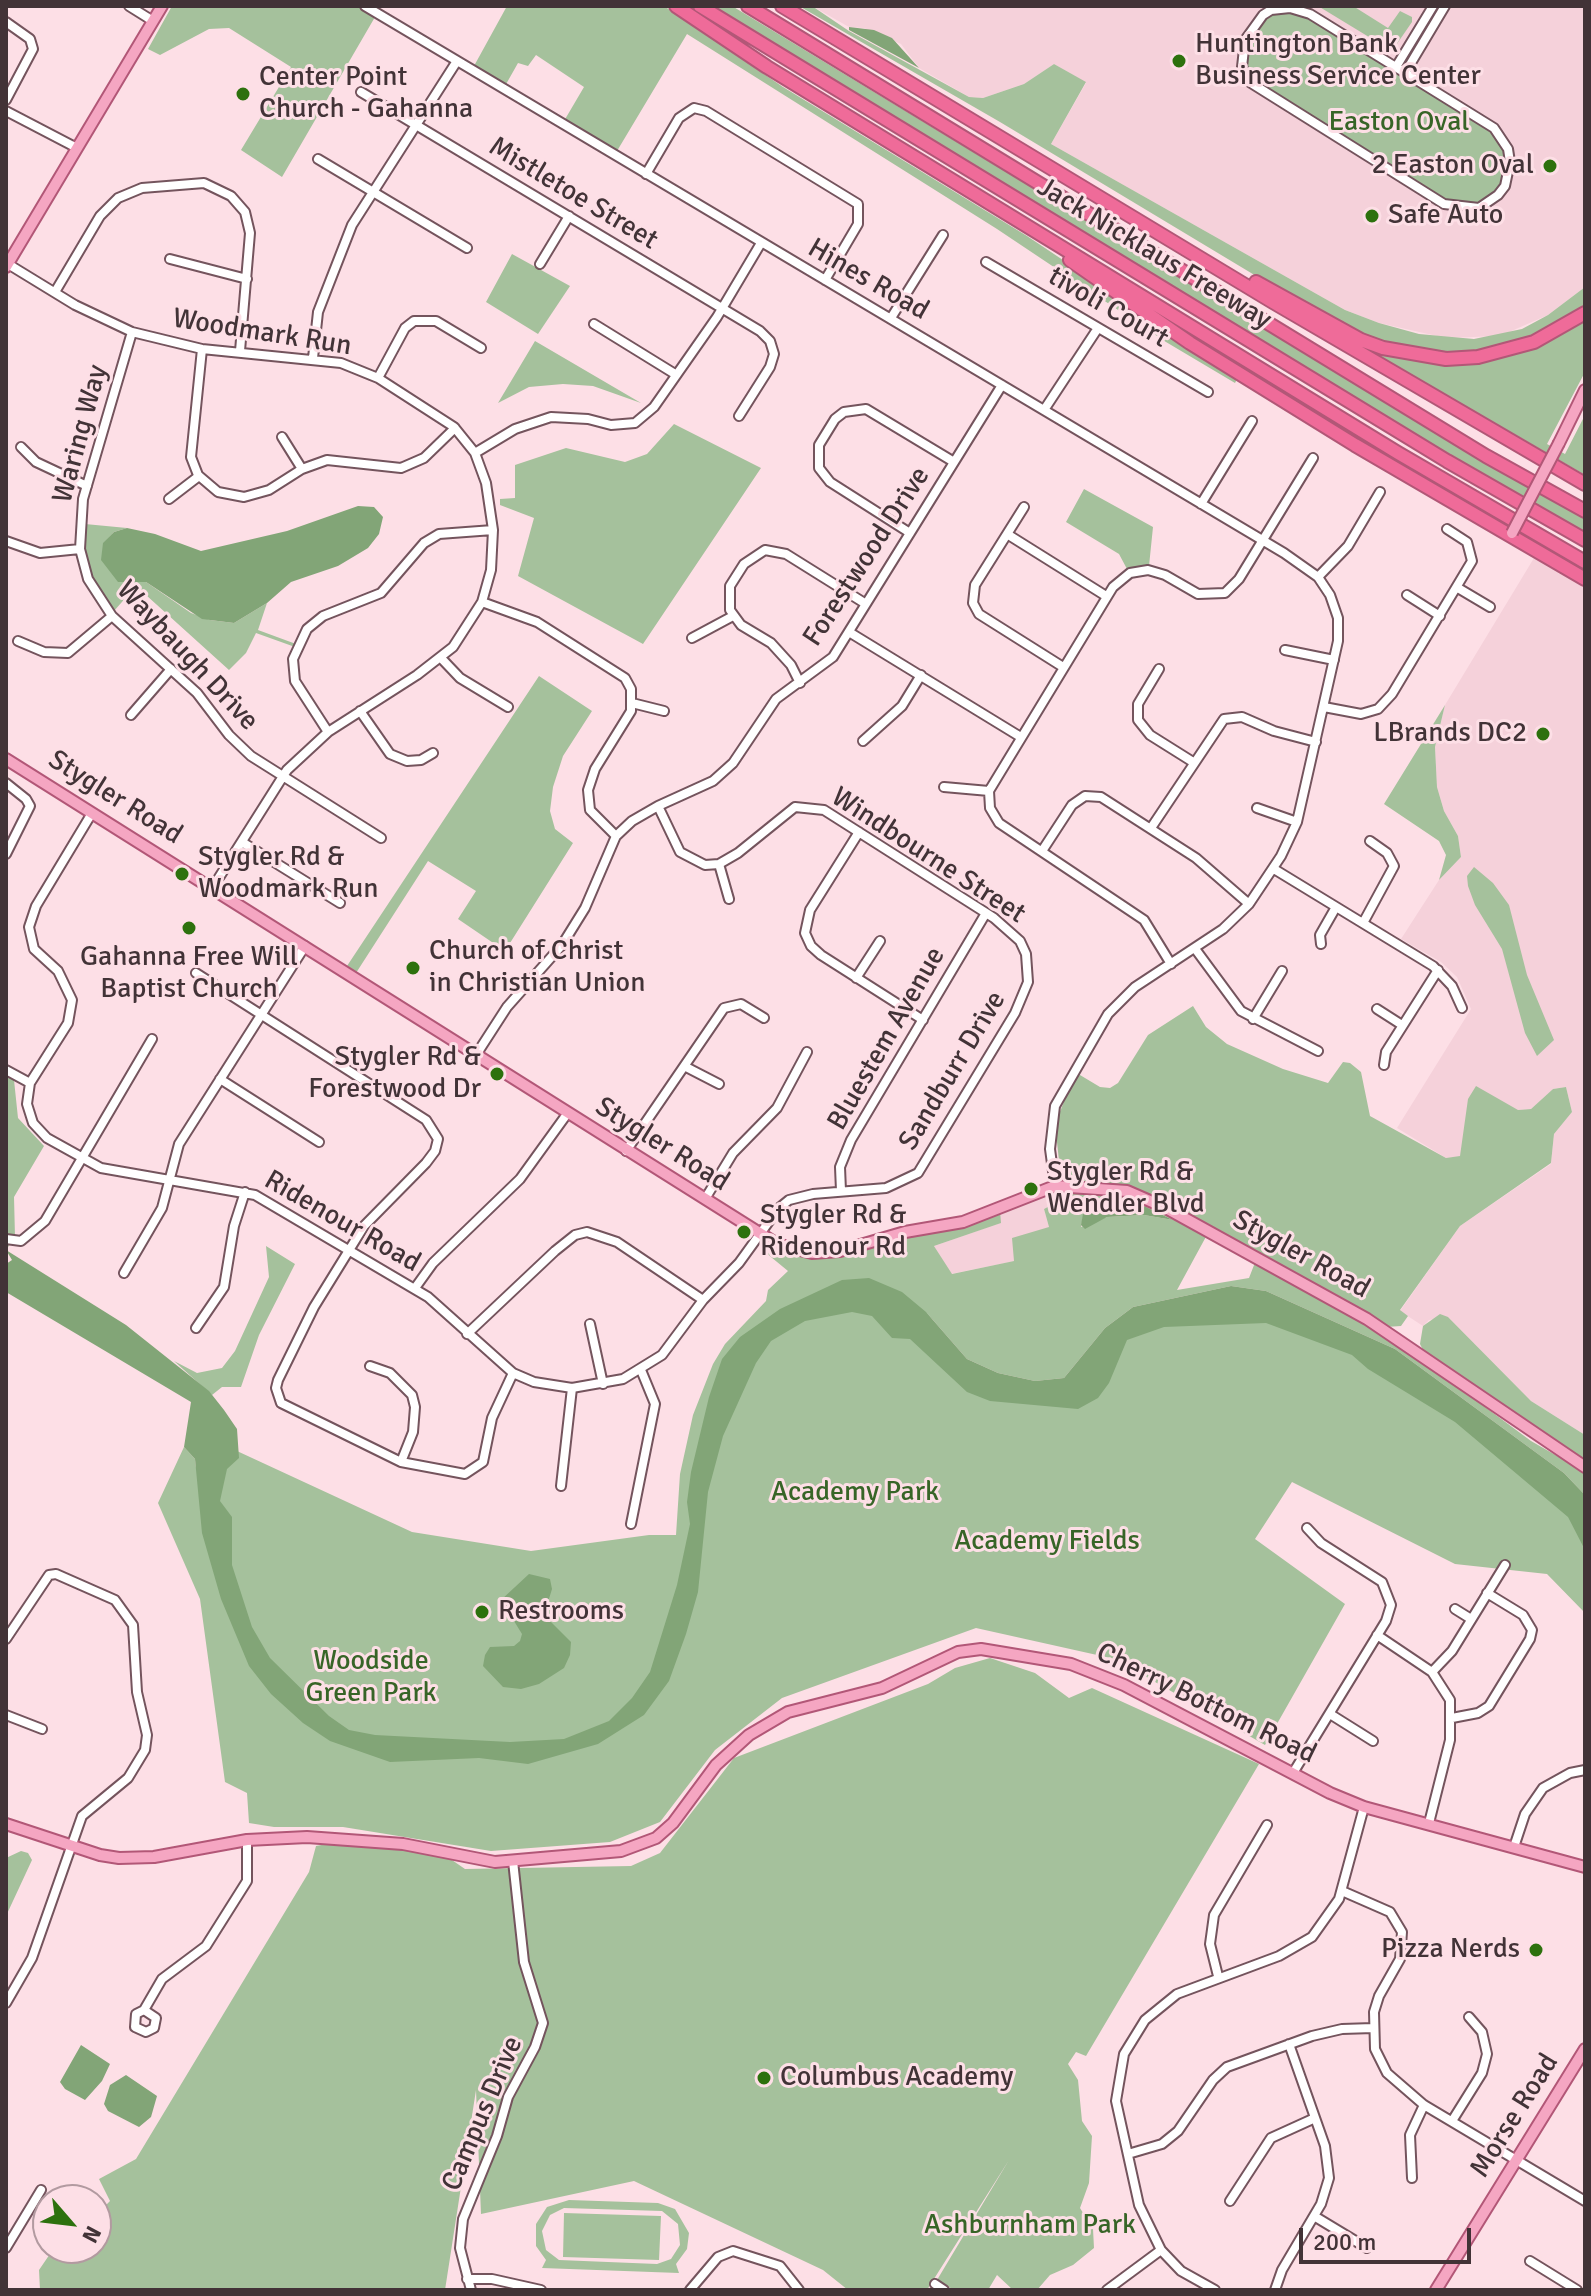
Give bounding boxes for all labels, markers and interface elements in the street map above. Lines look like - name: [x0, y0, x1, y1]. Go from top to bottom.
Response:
- place label: Huntington Bank Business Service Center: [1195, 28, 1481, 94]
- marker: Huntington Bank Business Service Center: [1170, 52, 1188, 70]
- place label: Center Point Church - Gahanna: [259, 61, 473, 127]
- marker: Center Point Church - Gahanna: [234, 85, 252, 103]
- park label: Easton Oval: [1328, 106, 1470, 140]
- street label: Mistletoe Street: [482, 130, 664, 258]
- place label: 2 Easton Oval: [1372, 149, 1534, 183]
- marker: 2 Easton Oval: [1541, 157, 1559, 175]
- street label: Jack Nicklaus Freeway: [1031, 171, 1277, 337]
- place label: Safe Auto: [1388, 199, 1503, 233]
- marker: Safe Auto: [1363, 207, 1381, 225]
- street label: Hines Road: [802, 232, 934, 328]
- street label: tivoli Court: [1042, 260, 1174, 356]
- street label: Woodmark Run: [170, 302, 354, 364]
- street label: Waring Way: [46, 361, 116, 507]
- street label: Forestwood Drive: [797, 461, 937, 653]
- street label: Waybaugh Drive: [109, 574, 265, 738]
- place label: LBrands DC2: [1373, 717, 1527, 751]
- marker: LBrands DC2: [1534, 725, 1552, 743]
- street label: Stygler Road: [42, 744, 188, 852]
- street label: Windbourne Street: [825, 781, 1031, 931]
- place label: Stygler Rd & Woodmark Run: [198, 841, 378, 907]
- marker: Stygler Rd & Woodmark Run: [173, 865, 191, 883]
- marker: Gahanna Free Will Baptist Church: [180, 919, 198, 937]
- place label: Church of Christ in Christian Union: [429, 935, 645, 1001]
- place label: Gahanna Free Will Baptist Church: [80, 941, 298, 1007]
- street label: Bluestem Avenue: [821, 941, 953, 1137]
- marker: Church of Christ in Christian Union: [404, 959, 422, 977]
- street label: Sandburr Drive: [892, 985, 1014, 1157]
- place label: Stygler Rd & Forestwood Dr: [308, 1041, 481, 1107]
- marker: Stygler Rd & Forestwood Dr: [488, 1065, 506, 1083]
- street label: Stygler Road: [589, 1091, 735, 1199]
- place label: Stygler Rd & Wendler Blvd: [1047, 1156, 1205, 1222]
- street label: Ridenour Road: [258, 1164, 426, 1280]
- marker: Stygler Rd & Wendler Blvd: [1022, 1180, 1040, 1198]
- place label: Stygler Rd & Ridenour Rd: [760, 1199, 906, 1265]
- street label: Stygler Road: [1227, 1204, 1375, 1306]
- marker: Stygler Rd & Ridenour Rd: [735, 1223, 753, 1241]
- park label: Academy Park: [771, 1476, 939, 1510]
- park label: Academy Fields: [954, 1525, 1140, 1559]
- place label: Restrooms: [498, 1595, 624, 1629]
- marker: Restrooms: [473, 1603, 491, 1621]
- street label: Cherry Bottom Road: [1091, 1636, 1321, 1772]
- park label: Woodside Green Park: [305, 1645, 437, 1711]
- place label: Pizza Nerds: [1381, 1933, 1520, 1967]
- marker: Pizza Nerds: [1527, 1941, 1545, 1959]
- street label: Campus Drive: [435, 2032, 531, 2196]
- street label: Morse Road: [1464, 2048, 1566, 2184]
- place label: Columbus Academy: [780, 2061, 1013, 2095]
- marker: Columbus Academy: [755, 2069, 773, 2087]
- north arrow: [32, 2184, 112, 2264]
- park label: Ashburnham Park: [924, 2209, 1136, 2243]
- scale bar: [1303, 2212, 1475, 2262]
- text: N: [76, 2221, 107, 2248]
- text: 200 m: [1313, 2227, 1376, 2257]

